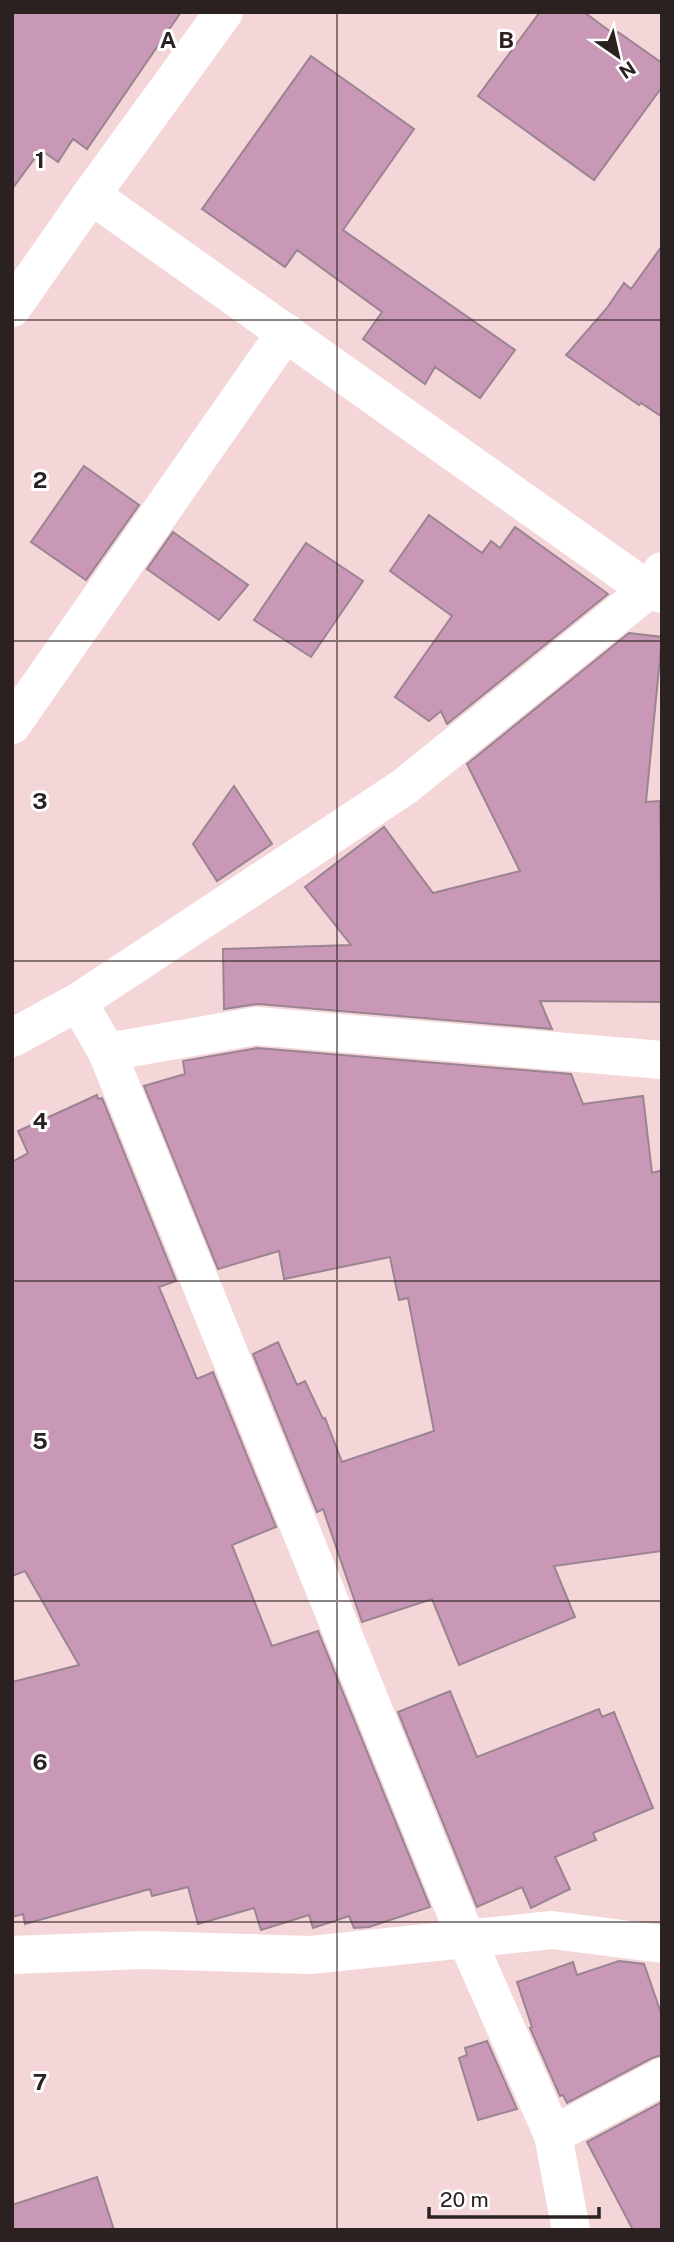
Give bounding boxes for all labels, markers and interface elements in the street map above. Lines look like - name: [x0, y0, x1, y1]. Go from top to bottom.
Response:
- north arrow: [583, 21, 653, 91]
- text: A: [160, 26, 177, 53]
- text: B: [498, 26, 514, 53]
- text: N: [615, 57, 640, 83]
- text: 1: [35, 146, 45, 173]
- text: 2: [33, 466, 47, 493]
- text: 3: [32, 787, 48, 814]
- text: 4: [32, 1107, 48, 1134]
- text: 5: [32, 1427, 48, 1454]
- text: 6: [32, 1748, 48, 1775]
- text: 7: [33, 2068, 47, 2095]
- scale bar: [429, 2176, 599, 2220]
- text: 20 m: [440, 2187, 489, 2212]

